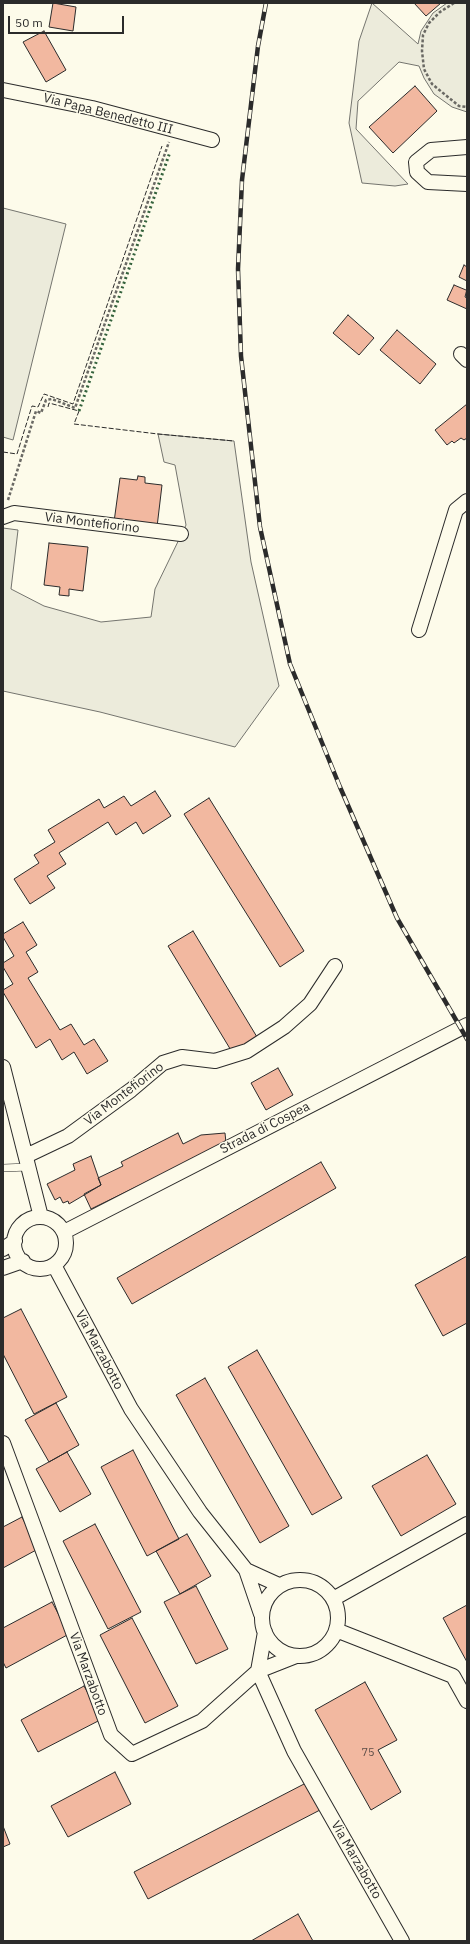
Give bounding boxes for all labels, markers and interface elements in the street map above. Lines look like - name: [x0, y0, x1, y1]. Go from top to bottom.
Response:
- scale bar: [10, 8, 126, 34]
- text: 50 m: [15, 15, 43, 30]
- street label: Via Papa Benedetto III: [42, 90, 174, 138]
- street label: Via Montefiorino: [44, 509, 140, 537]
- street label: Via Montefiorino: [81, 1059, 167, 1129]
- street label: Strada di Cospea: [218, 1099, 312, 1157]
- street label: Via Marzabotto: [72, 1308, 126, 1392]
- street label: Via Marzabotto: [66, 1630, 110, 1718]
- house number: 75: [361, 1746, 375, 1760]
- street label: Via Marzabotto: [327, 1818, 385, 1902]

